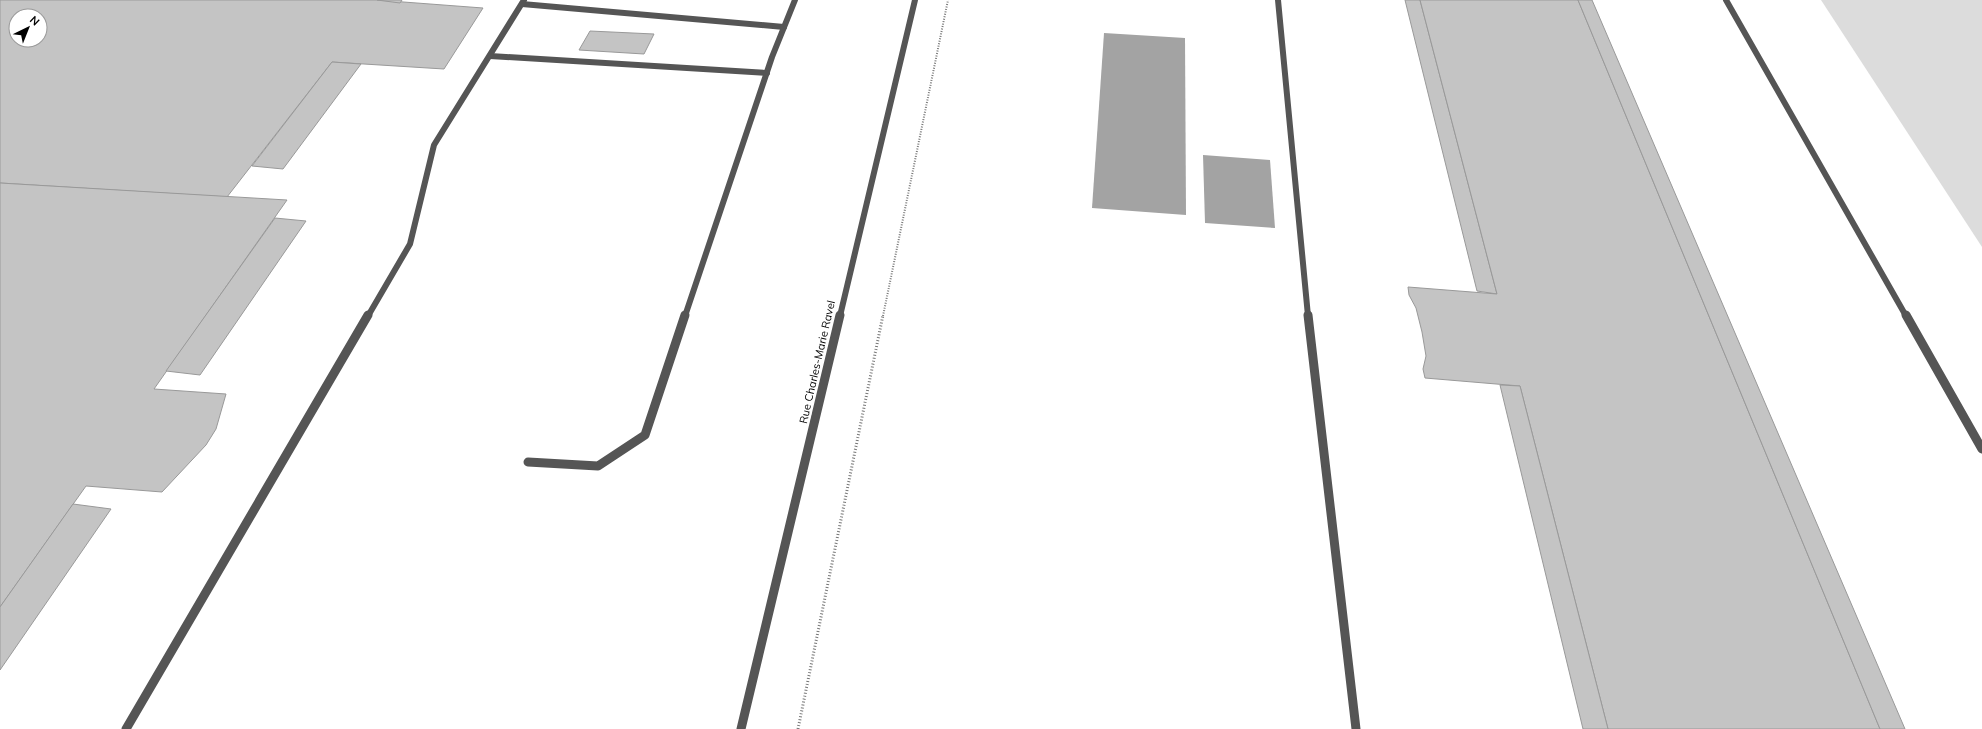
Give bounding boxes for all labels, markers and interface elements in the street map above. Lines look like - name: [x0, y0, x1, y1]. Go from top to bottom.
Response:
- north arrow: [8, 8, 48, 48]
- text: N: [27, 13, 43, 29]
- street label: Rue Charles-Marie Ravel: [796, 299, 838, 425]

